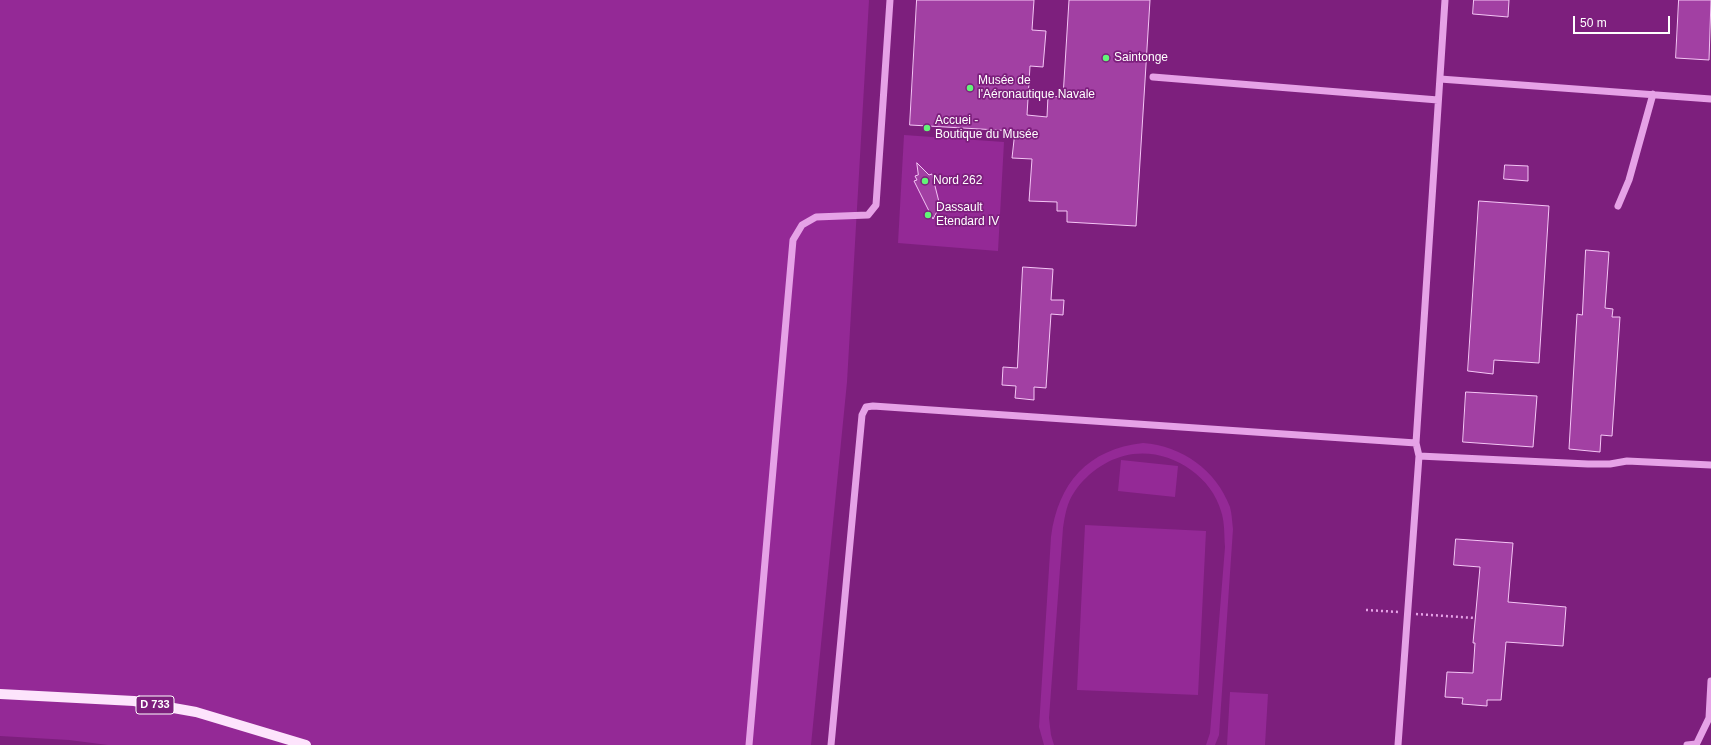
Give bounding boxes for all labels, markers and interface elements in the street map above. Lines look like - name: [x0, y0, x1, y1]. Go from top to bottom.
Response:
- scale bar: [1575, 8, 1672, 34]
- text: 50 m: [1580, 16, 1607, 30]
- place label: Saintonge: [1114, 51, 1168, 65]
- marker: Saintonge: [1101, 53, 1111, 63]
- place label: Musée de l'Aéronautique Navale: [978, 74, 1095, 102]
- marker: Musée de l'Aéronautique Navale: [965, 83, 975, 93]
- place label: Accuei - Boutique du Musée: [935, 114, 1038, 142]
- marker: Accuei - Boutique du Musée: [922, 123, 932, 133]
- place label: Nord 262: [933, 174, 982, 188]
- marker: Nord 262: [920, 176, 930, 186]
- place label: Dassault Etendard IV: [936, 201, 999, 229]
- marker: Dassault Etendard IV: [923, 210, 933, 220]
- road number: D 733: [136, 696, 174, 714]

